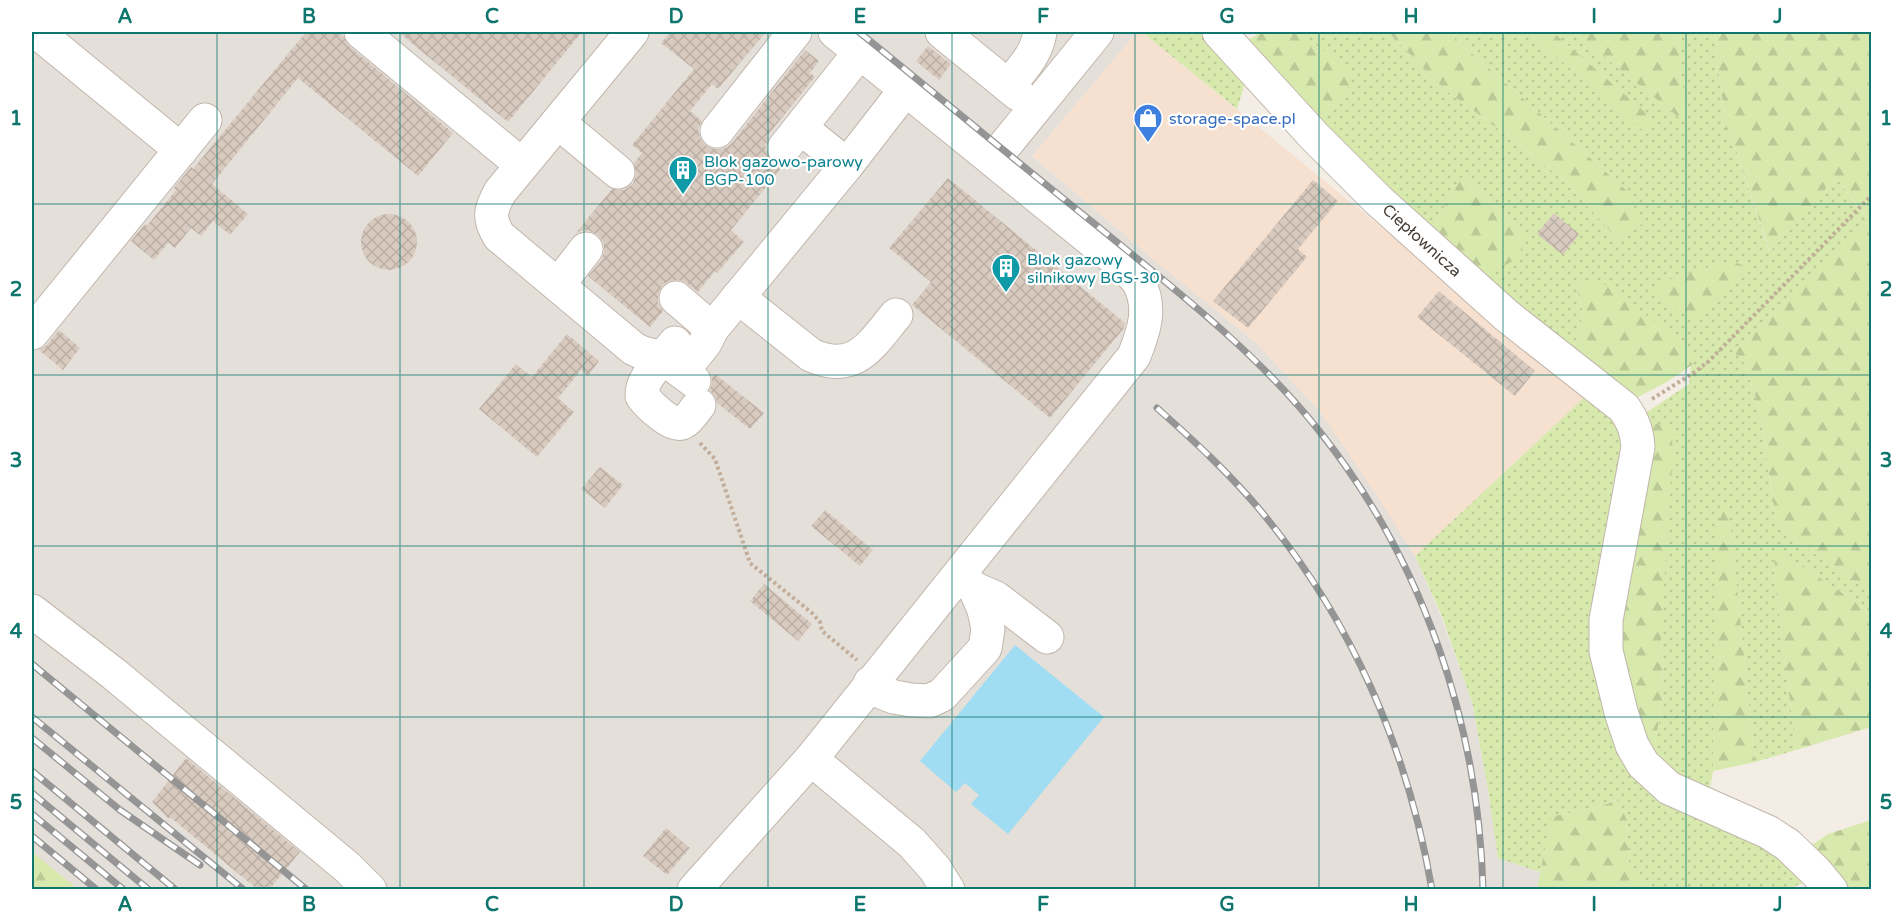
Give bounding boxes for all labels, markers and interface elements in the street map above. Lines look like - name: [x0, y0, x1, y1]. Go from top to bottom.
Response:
- text: A: [118, 5, 133, 29]
- text: B: [302, 5, 316, 29]
- text: C: [485, 5, 499, 29]
- text: D: [668, 5, 684, 29]
- text: E: [854, 5, 867, 29]
- text: F: [1037, 5, 1049, 29]
- text: G: [1219, 5, 1235, 29]
- text: H: [1403, 5, 1419, 29]
- text: I: [1591, 5, 1597, 29]
- text: J: [1772, 5, 1783, 29]
- shop icon: storage-space.pl: [1132, 102, 1164, 144]
- text: 1: [10, 107, 22, 131]
- text: 1: [1880, 107, 1892, 131]
- place label: storage-space.pl: [1169, 109, 1296, 129]
- place label: Blok gazowo-parowy BGP-100: [704, 152, 863, 190]
- building icon: Blok gazowo-parowy BGP-100: [667, 154, 699, 196]
- street label: Ciepłownicza: [1378, 200, 1466, 281]
- place label: Blok gazowy silnikowy BGS-30: [1027, 250, 1160, 288]
- building icon: Blok gazowy silnikowy BGS-30: [990, 252, 1022, 294]
- text: 2: [10, 278, 22, 302]
- text: 2: [1880, 278, 1892, 302]
- text: 3: [10, 449, 22, 473]
- text: 3: [1880, 449, 1892, 473]
- text: 4: [10, 620, 23, 644]
- text: 4: [1880, 620, 1893, 644]
- text: 5: [10, 791, 22, 815]
- text: 5: [1880, 791, 1892, 815]
- text: A: [118, 893, 133, 917]
- text: B: [302, 893, 316, 917]
- text: C: [485, 893, 499, 917]
- text: D: [668, 893, 684, 917]
- text: E: [854, 893, 867, 917]
- text: F: [1037, 893, 1049, 917]
- text: G: [1219, 893, 1235, 917]
- text: H: [1403, 893, 1419, 917]
- text: I: [1591, 893, 1597, 917]
- text: J: [1772, 893, 1783, 917]

